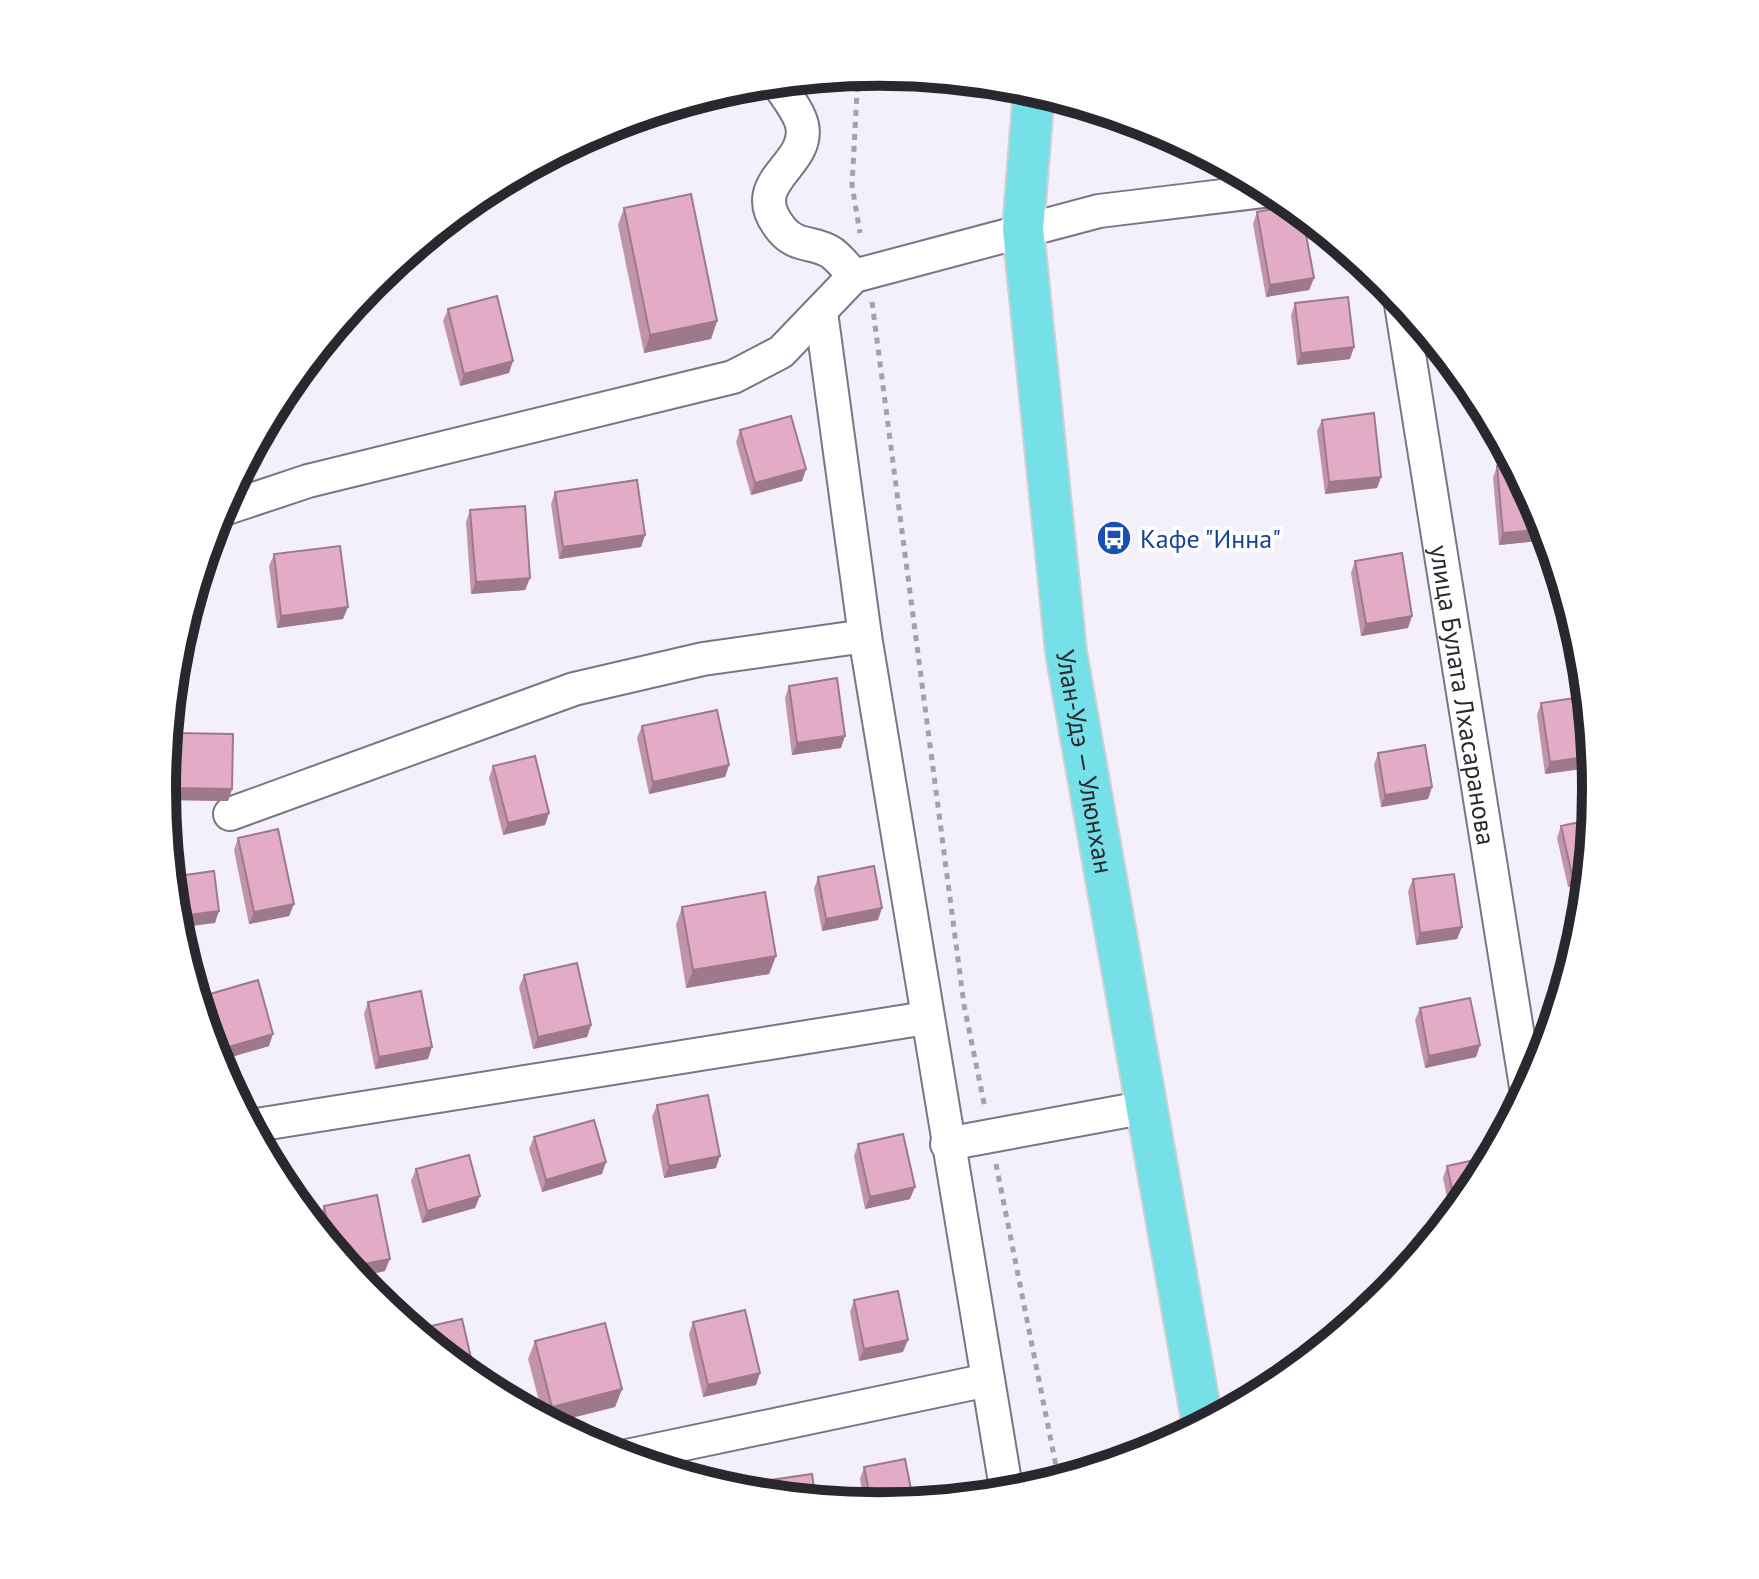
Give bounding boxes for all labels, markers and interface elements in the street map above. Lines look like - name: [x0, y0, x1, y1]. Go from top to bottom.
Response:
- bus stop icon: Кафе "Инна": [1095, 519, 1133, 557]
- place label: Кафе "Инна": [1140, 522, 1281, 555]
- street label: улица Булата Лхасаранова: [1423, 543, 1504, 847]
- street label: Улан-Удэ — Улюнхан: [1049, 647, 1121, 876]

